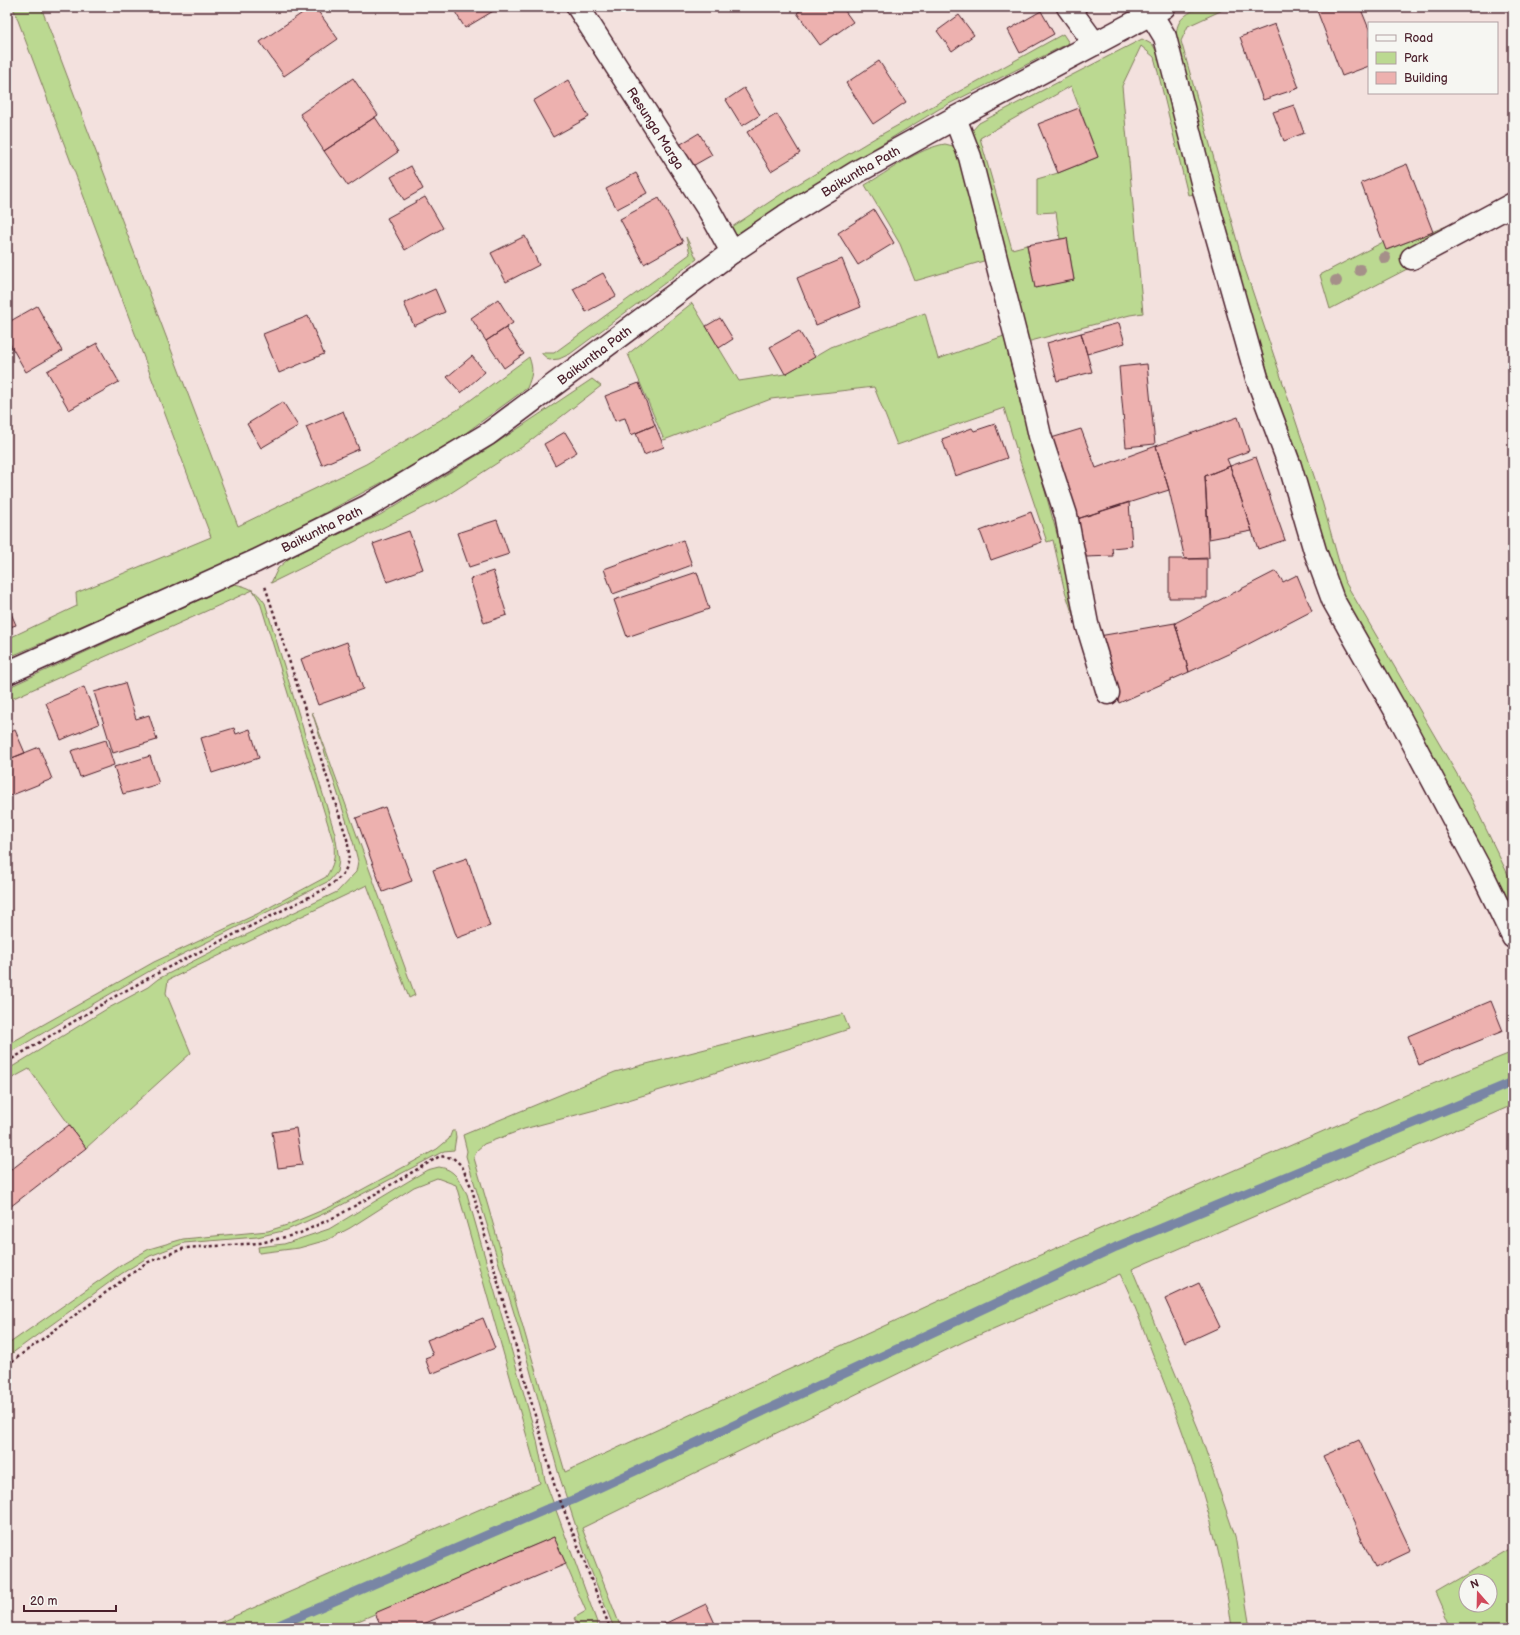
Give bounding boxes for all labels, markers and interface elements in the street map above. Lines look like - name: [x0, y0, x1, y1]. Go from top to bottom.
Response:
- legend: [1368, 22, 1498, 94]
- text: Road: [1404, 31, 1433, 46]
- text: Park: [1404, 51, 1428, 66]
- text: Building: [1404, 71, 1448, 86]
- street label: Resunga Marga: [623, 85, 687, 173]
- street label: Baikuntha Path: [818, 143, 903, 201]
- street label: Baikuntha Path: [554, 323, 635, 389]
- street label: Baikuntha Path: [279, 503, 365, 556]
- north arrow: [1458, 1573, 1498, 1613]
- text: N: [1469, 1577, 1481, 1592]
- scale bar: [24, 1587, 116, 1613]
- text: 20 m: [30, 1594, 57, 1609]

